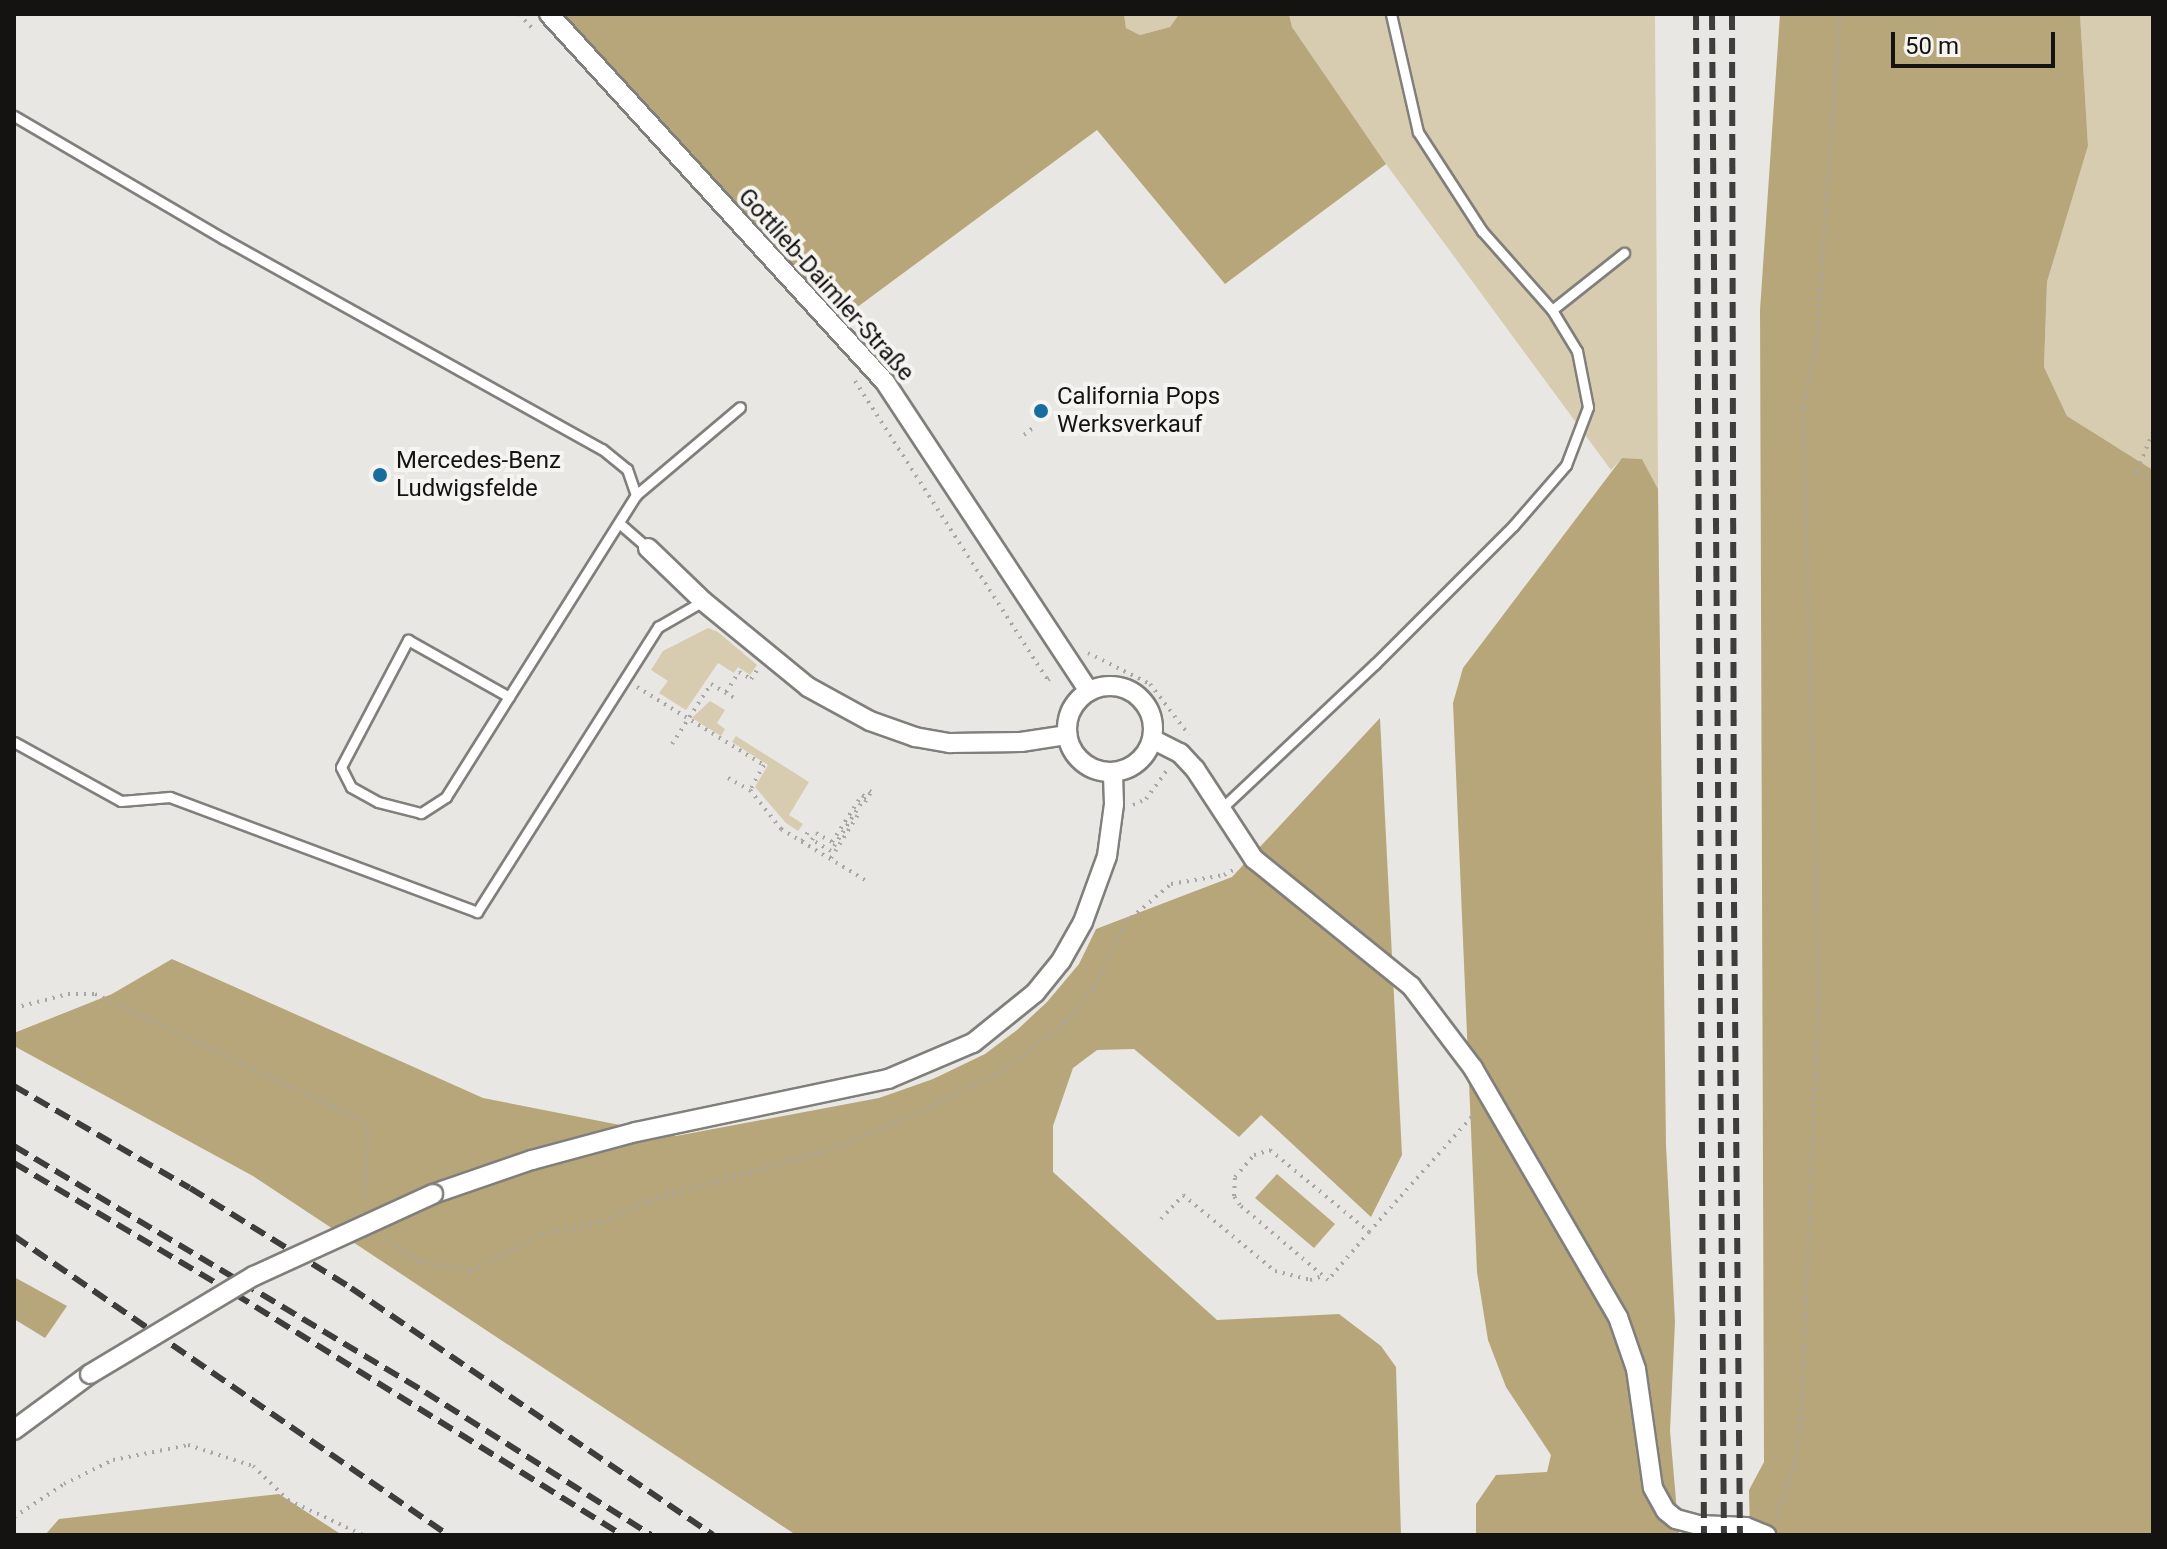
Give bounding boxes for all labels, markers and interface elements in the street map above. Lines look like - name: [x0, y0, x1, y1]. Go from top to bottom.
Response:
- scale bar: [1895, 16, 2059, 66]
- text: 50 m: [1905, 32, 1959, 60]
- street label: Gottlieb-Daimler-Straße: [732, 183, 920, 387]
- place label: California Pops Werksverkauf: [1057, 383, 1220, 439]
- marker: California Pops Werksverkauf: [1032, 402, 1050, 420]
- place label: Mercedes-Benz Ludwigsfelde: [396, 447, 561, 503]
- marker: Mercedes-Benz Ludwigsfelde: [371, 466, 389, 484]

